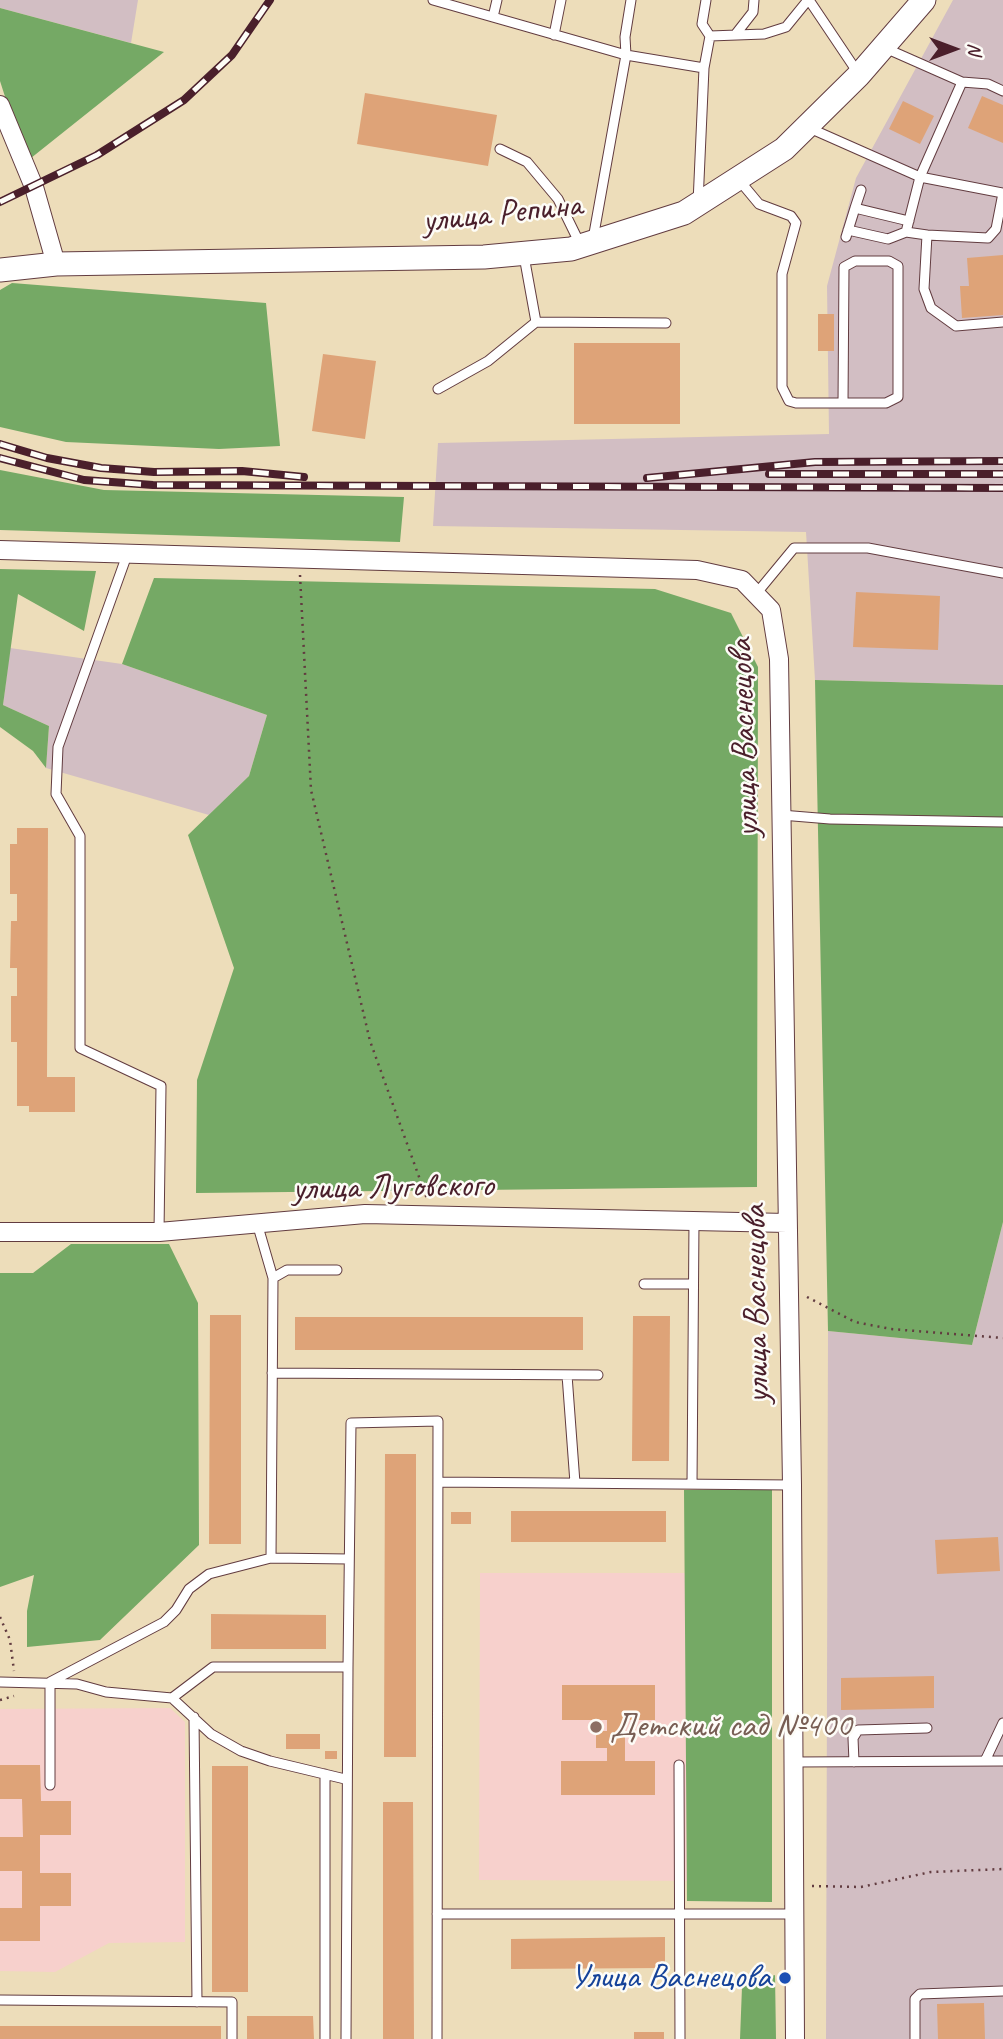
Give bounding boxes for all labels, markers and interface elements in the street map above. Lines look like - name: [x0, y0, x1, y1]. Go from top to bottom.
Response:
- north arrow: [919, 14, 989, 84]
- text: N: [963, 43, 987, 55]
- street label: улица Репина: [420, 185, 584, 243]
- street label: улица Васнецова: [721, 638, 769, 838]
- street label: улица Луговского: [292, 1165, 494, 1211]
- street label: улица Васнецова: [734, 1204, 780, 1404]
- place label: Детский сад №400: [610, 1706, 852, 1748]
- marker: Детский сад №400: [588, 1719, 604, 1735]
- place label: Улица Васнецова: [570, 1957, 771, 1999]
- marker: Улица Васнецова: [777, 1970, 793, 1986]

